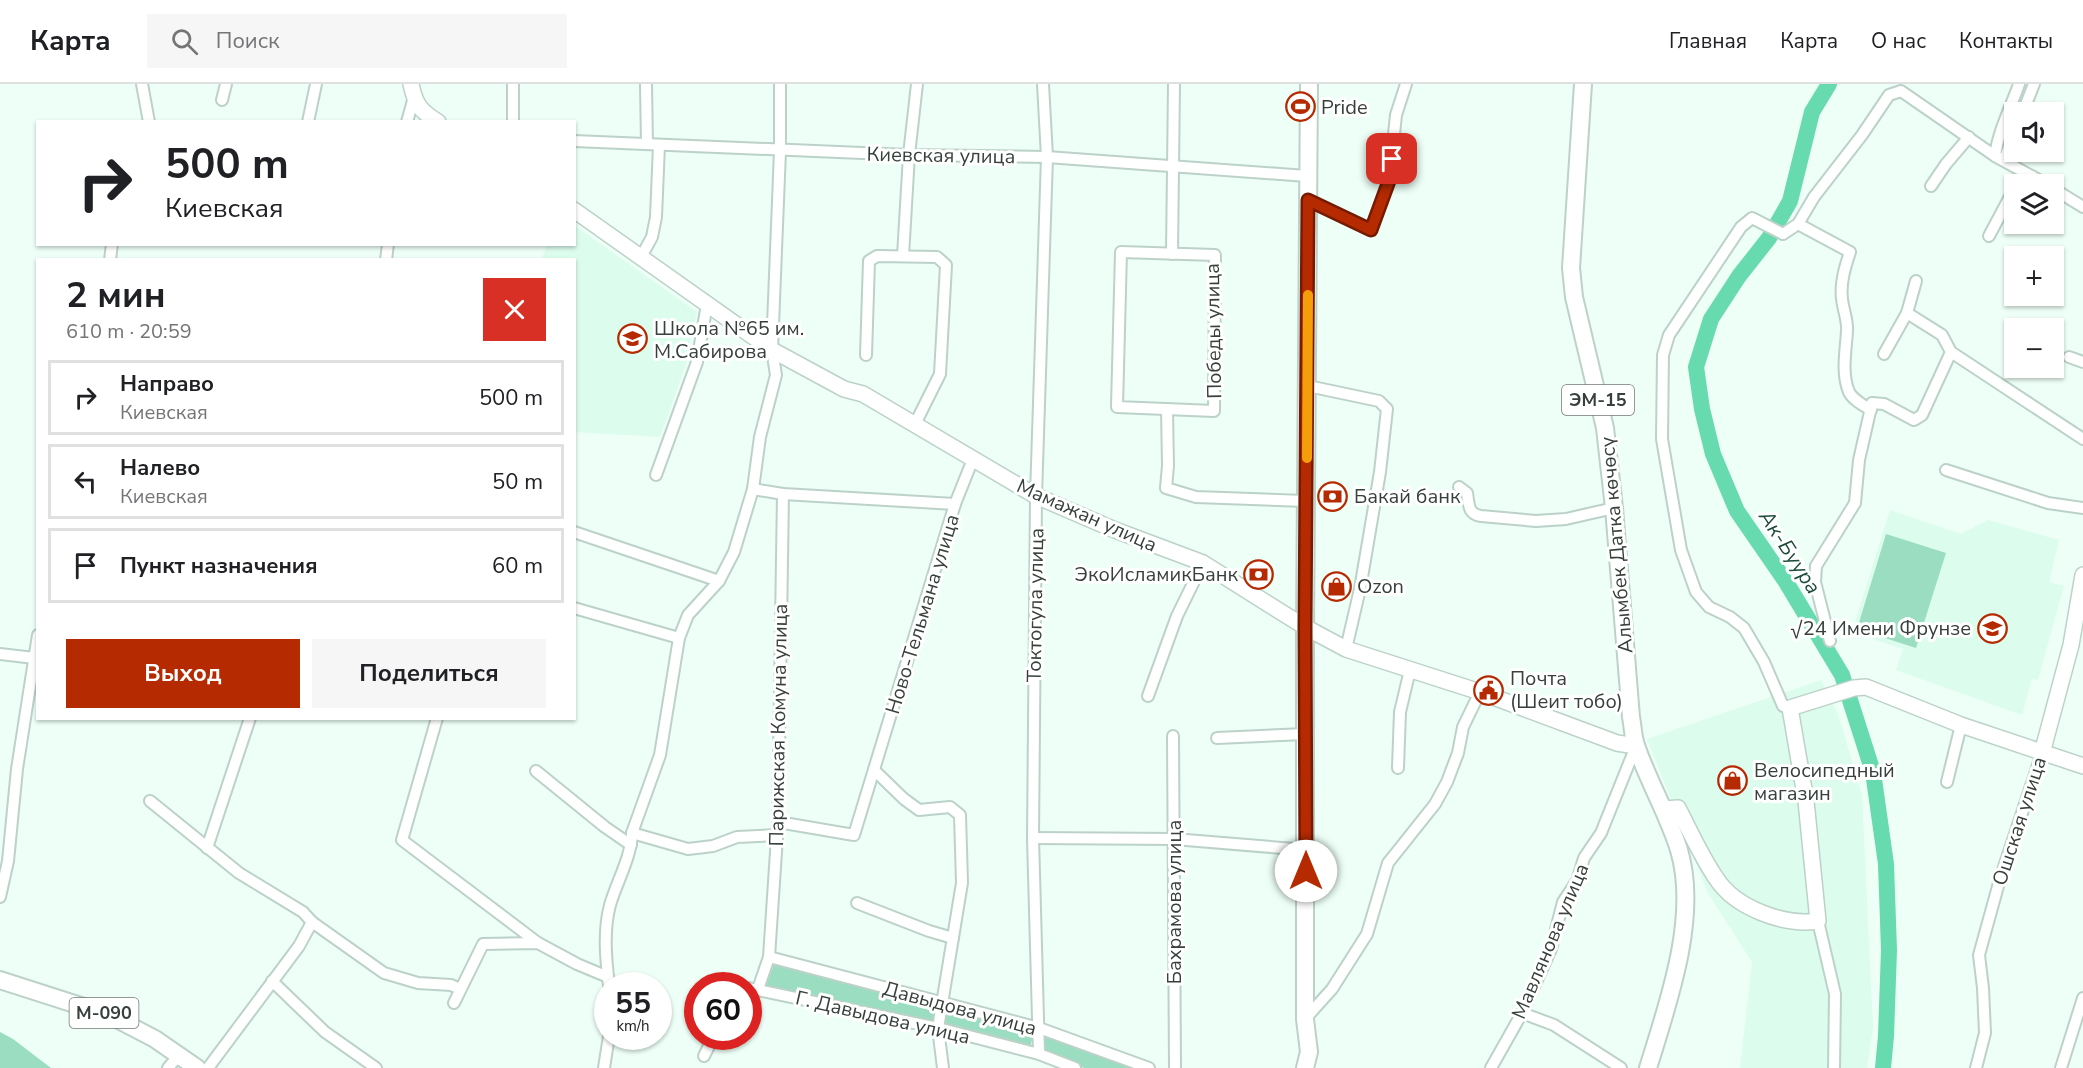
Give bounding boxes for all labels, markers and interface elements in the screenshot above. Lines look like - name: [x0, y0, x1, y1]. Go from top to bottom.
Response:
- search box: [147, 14, 567, 68]
- text: Карта: [30, 22, 111, 60]
- icon: search: [168, 25, 201, 58]
- text: Поиск: [216, 26, 280, 56]
- text: Главная: [1669, 27, 1747, 55]
- text: Карта: [1780, 27, 1838, 55]
- text: О нас: [1871, 27, 1926, 55]
- text: Контакты: [1959, 27, 2053, 55]
- sports icon: Pride: [1284, 91, 1316, 123]
- place label: Pride: [1321, 94, 1368, 121]
- map controls: [2004, 102, 2064, 378]
- button: sound: [2004, 102, 2064, 162]
- pin: [1366, 133, 1417, 184]
- text: 500 m: [165, 136, 289, 193]
- street label: Киевская улица: [866, 141, 1016, 170]
- icon: arrive: [1375, 142, 1408, 175]
- icon: right: [66, 144, 144, 222]
- button: layers: [2004, 174, 2064, 234]
- text: Киевская: [165, 190, 284, 227]
- button: +: [2004, 246, 2064, 306]
- street label: Победы улица: [1199, 263, 1228, 399]
- text: 2 мин: [66, 271, 166, 320]
- button: close: [483, 278, 546, 341]
- place label: Школа №65 им. М.Сабирова: [654, 315, 804, 365]
- text: 610 m · 20:59: [66, 318, 192, 345]
- button: −: [2004, 318, 2064, 378]
- school or university icon: Школа №65 им. М.Сабирова: [617, 323, 649, 355]
- text: Направо: [120, 369, 214, 399]
- icon: right: [69, 381, 102, 414]
- text: 500 m: [479, 383, 543, 413]
- road number: ЭМ-15: [1562, 385, 1634, 415]
- text: Киевская: [120, 399, 208, 426]
- street label: Алымбек Датка көчөсү: [1594, 435, 1639, 654]
- text: Налево: [120, 453, 200, 483]
- icon: left: [69, 465, 102, 498]
- text: 50 m: [492, 467, 543, 497]
- street label: Мамажан улица: [1012, 472, 1161, 558]
- bank icon: Бакай банк: [1317, 480, 1349, 512]
- text: Киевская: [120, 483, 208, 510]
- place label: Бакай банк: [1354, 483, 1461, 510]
- water label: Ак-Буура: [1752, 504, 1828, 599]
- street label: Ново-Тельмана улица: [879, 511, 966, 717]
- street label: Токтогула улица: [1021, 528, 1050, 682]
- icon: arrive: [69, 549, 102, 582]
- text: Пункт назначения: [120, 551, 318, 581]
- text: 60 m: [492, 551, 543, 581]
- bank icon: ЭкоИсламикБанк: [1243, 558, 1275, 590]
- place label: ЭкоИсламикБанк: [1075, 561, 1238, 588]
- shop icon: Ozon: [1320, 570, 1352, 602]
- place label: Ozon: [1357, 573, 1404, 600]
- street label: Парижская Комуна улица: [763, 603, 794, 847]
- school or university icon: √24 Имени Фрунзе: [1976, 612, 2008, 644]
- place label: √24 Имени Фрунзе: [1791, 615, 1971, 642]
- button: Выход: [66, 639, 300, 708]
- button: Поделиться: [312, 639, 546, 708]
- place label: Почта (Шеит тобо): [1510, 665, 1623, 715]
- public building icon: Почта (Шеит тобо): [1473, 674, 1505, 706]
- street label: Ошская улица: [1986, 753, 2053, 889]
- place label: Велосипедный магазин: [1754, 757, 1895, 807]
- shop icon: Велосипедный магазин: [1717, 765, 1749, 797]
- street label: Бахрамова улица: [1161, 820, 1188, 984]
- position arrow: [1274, 839, 1338, 903]
- street label: Мавлянова улица: [1505, 859, 1595, 1023]
- speed limit sign: 60: [684, 972, 762, 1050]
- street label: Давыдова улица: [880, 975, 1040, 1042]
- text: 55: [615, 983, 651, 1024]
- street label: Г. Давыдова улица: [793, 984, 973, 1051]
- road number: М-090: [70, 998, 138, 1028]
- text: km/h: [616, 1016, 650, 1036]

